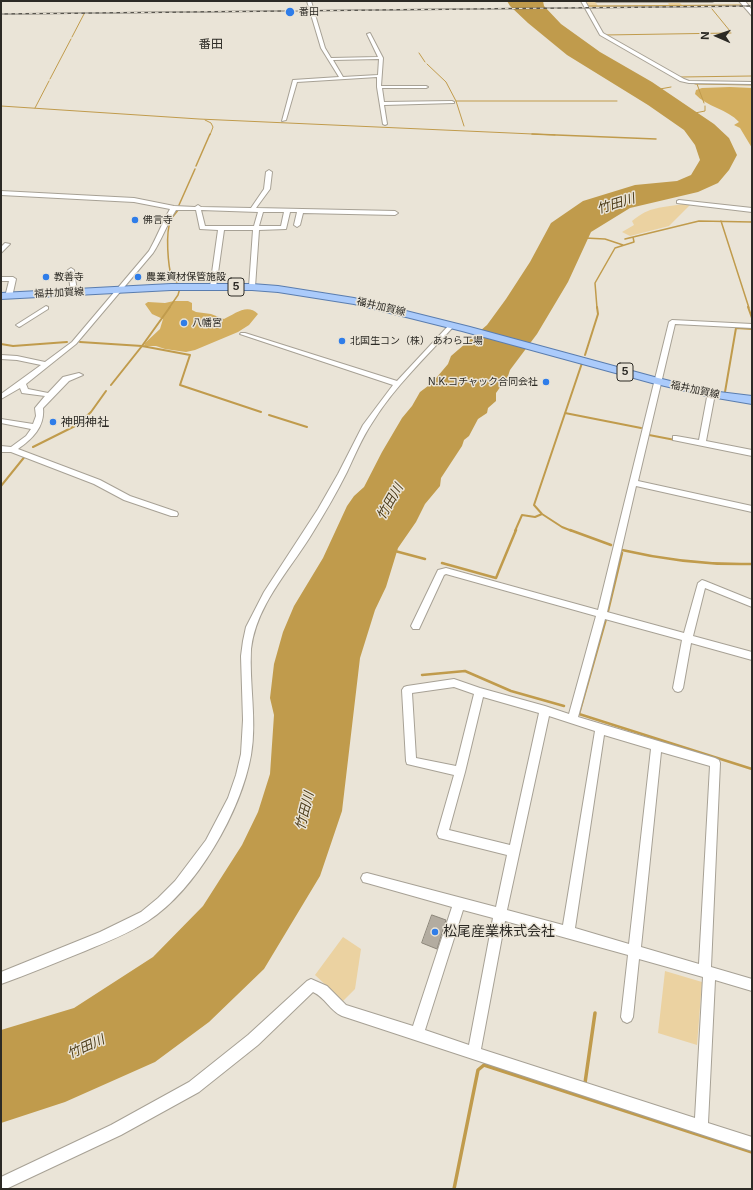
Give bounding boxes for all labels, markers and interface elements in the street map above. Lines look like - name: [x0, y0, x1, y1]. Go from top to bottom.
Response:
- marker: 番田: [284, 6, 296, 18]
- place label: 番田: [299, 6, 319, 18]
- north arrow: [697, 16, 737, 56]
- text: N: [698, 31, 712, 40]
- district label: 番田: [199, 37, 223, 51]
- water label: 竹田川: [595, 191, 637, 217]
- place label: 佛言寺: [143, 214, 173, 226]
- marker: 佛言寺: [130, 215, 140, 225]
- place label: 教善寺: [54, 271, 84, 283]
- place label: 農業資材保管施設: [146, 271, 226, 283]
- marker: 教善寺: [41, 272, 51, 282]
- marker: 農業資材保管施設: [133, 272, 143, 282]
- road number: 5: [228, 278, 244, 296]
- street label: 福井加賀線: [34, 286, 84, 300]
- street label: 福井加賀線: [355, 296, 407, 318]
- place label: 八幡宮: [192, 317, 222, 329]
- marker: 八幡宮: [179, 318, 189, 328]
- place label: 北国生コン（株） あわら工場: [350, 335, 483, 347]
- marker: 北国生コン（株） あわら工場: [337, 336, 347, 346]
- road number: 5: [617, 363, 633, 381]
- place label: N.K.コチャック合同会社: [428, 376, 538, 388]
- marker: N.K.コチャック合同会社: [541, 377, 551, 387]
- street label: 福井加賀線: [669, 379, 721, 401]
- place label: 神明神社: [61, 415, 109, 429]
- marker: 神明神社: [48, 417, 58, 427]
- water label: 竹田川: [373, 481, 407, 523]
- water label: 竹田川: [293, 790, 317, 832]
- place label: 松尾産業株式会社: [443, 924, 555, 940]
- marker: 松尾産業株式会社: [430, 927, 440, 937]
- water label: 竹田川: [65, 1032, 107, 1062]

